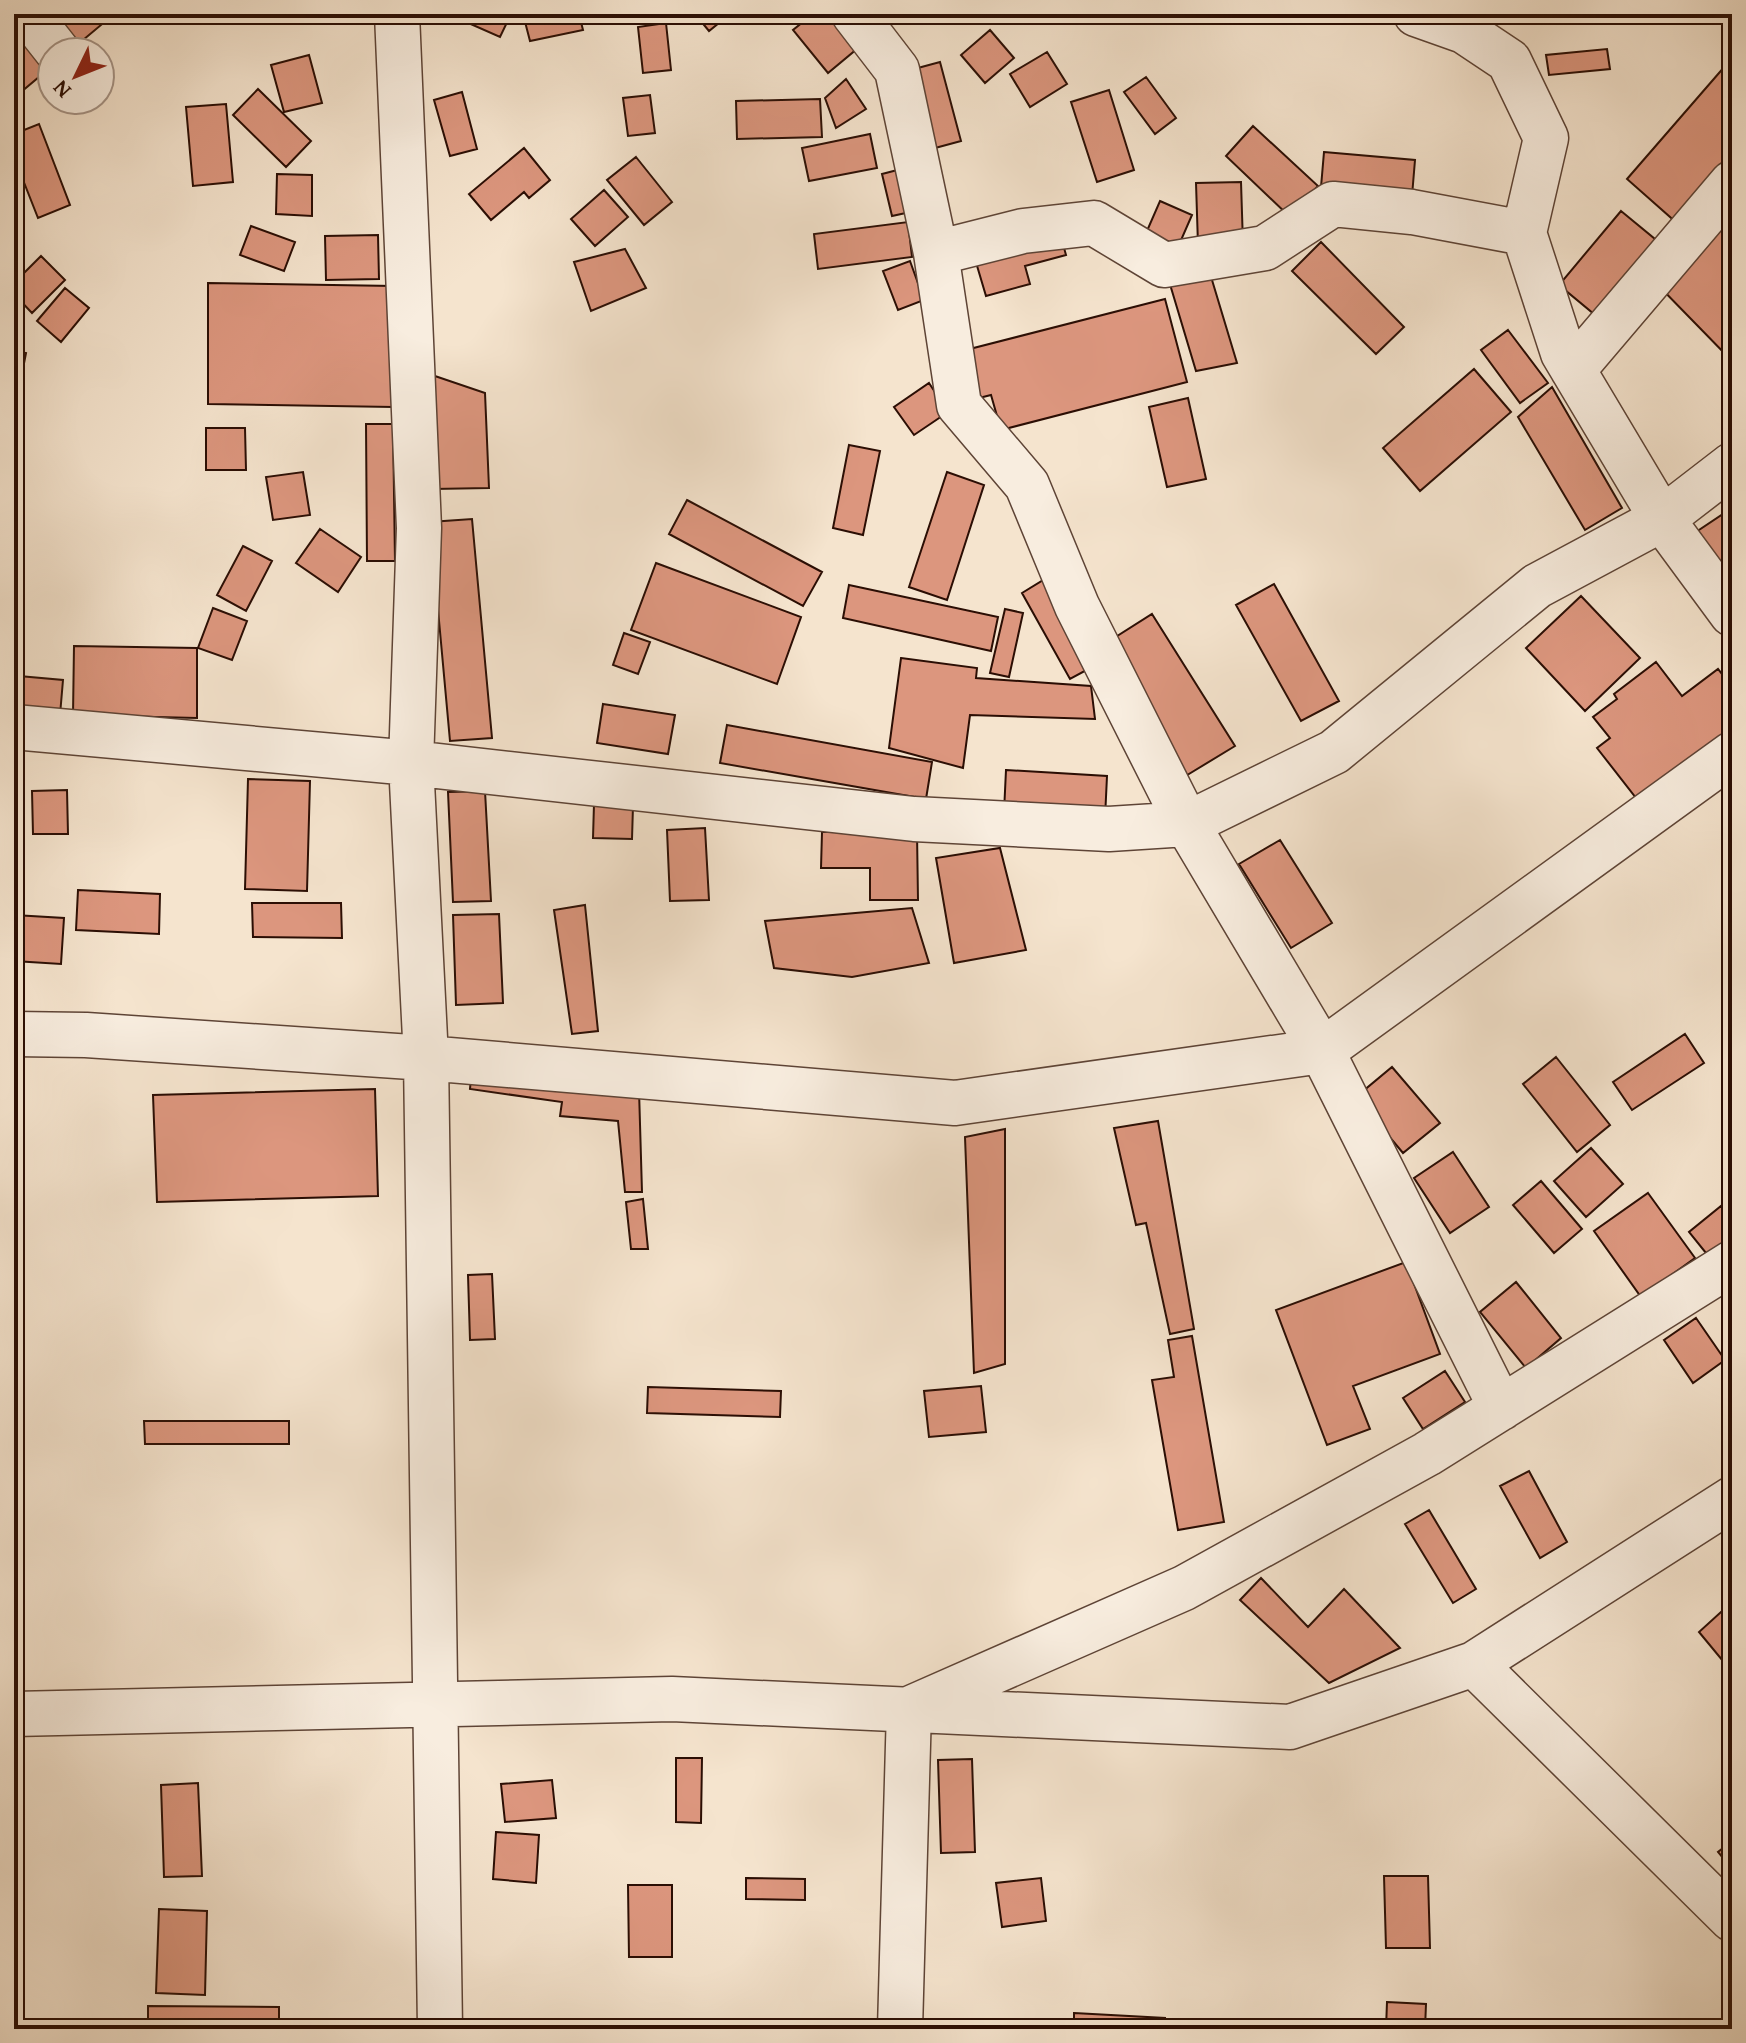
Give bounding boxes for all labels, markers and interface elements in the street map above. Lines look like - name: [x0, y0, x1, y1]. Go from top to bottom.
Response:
- north arrow: [36, 36, 116, 116]
- text: N: [44, 73, 78, 106]

